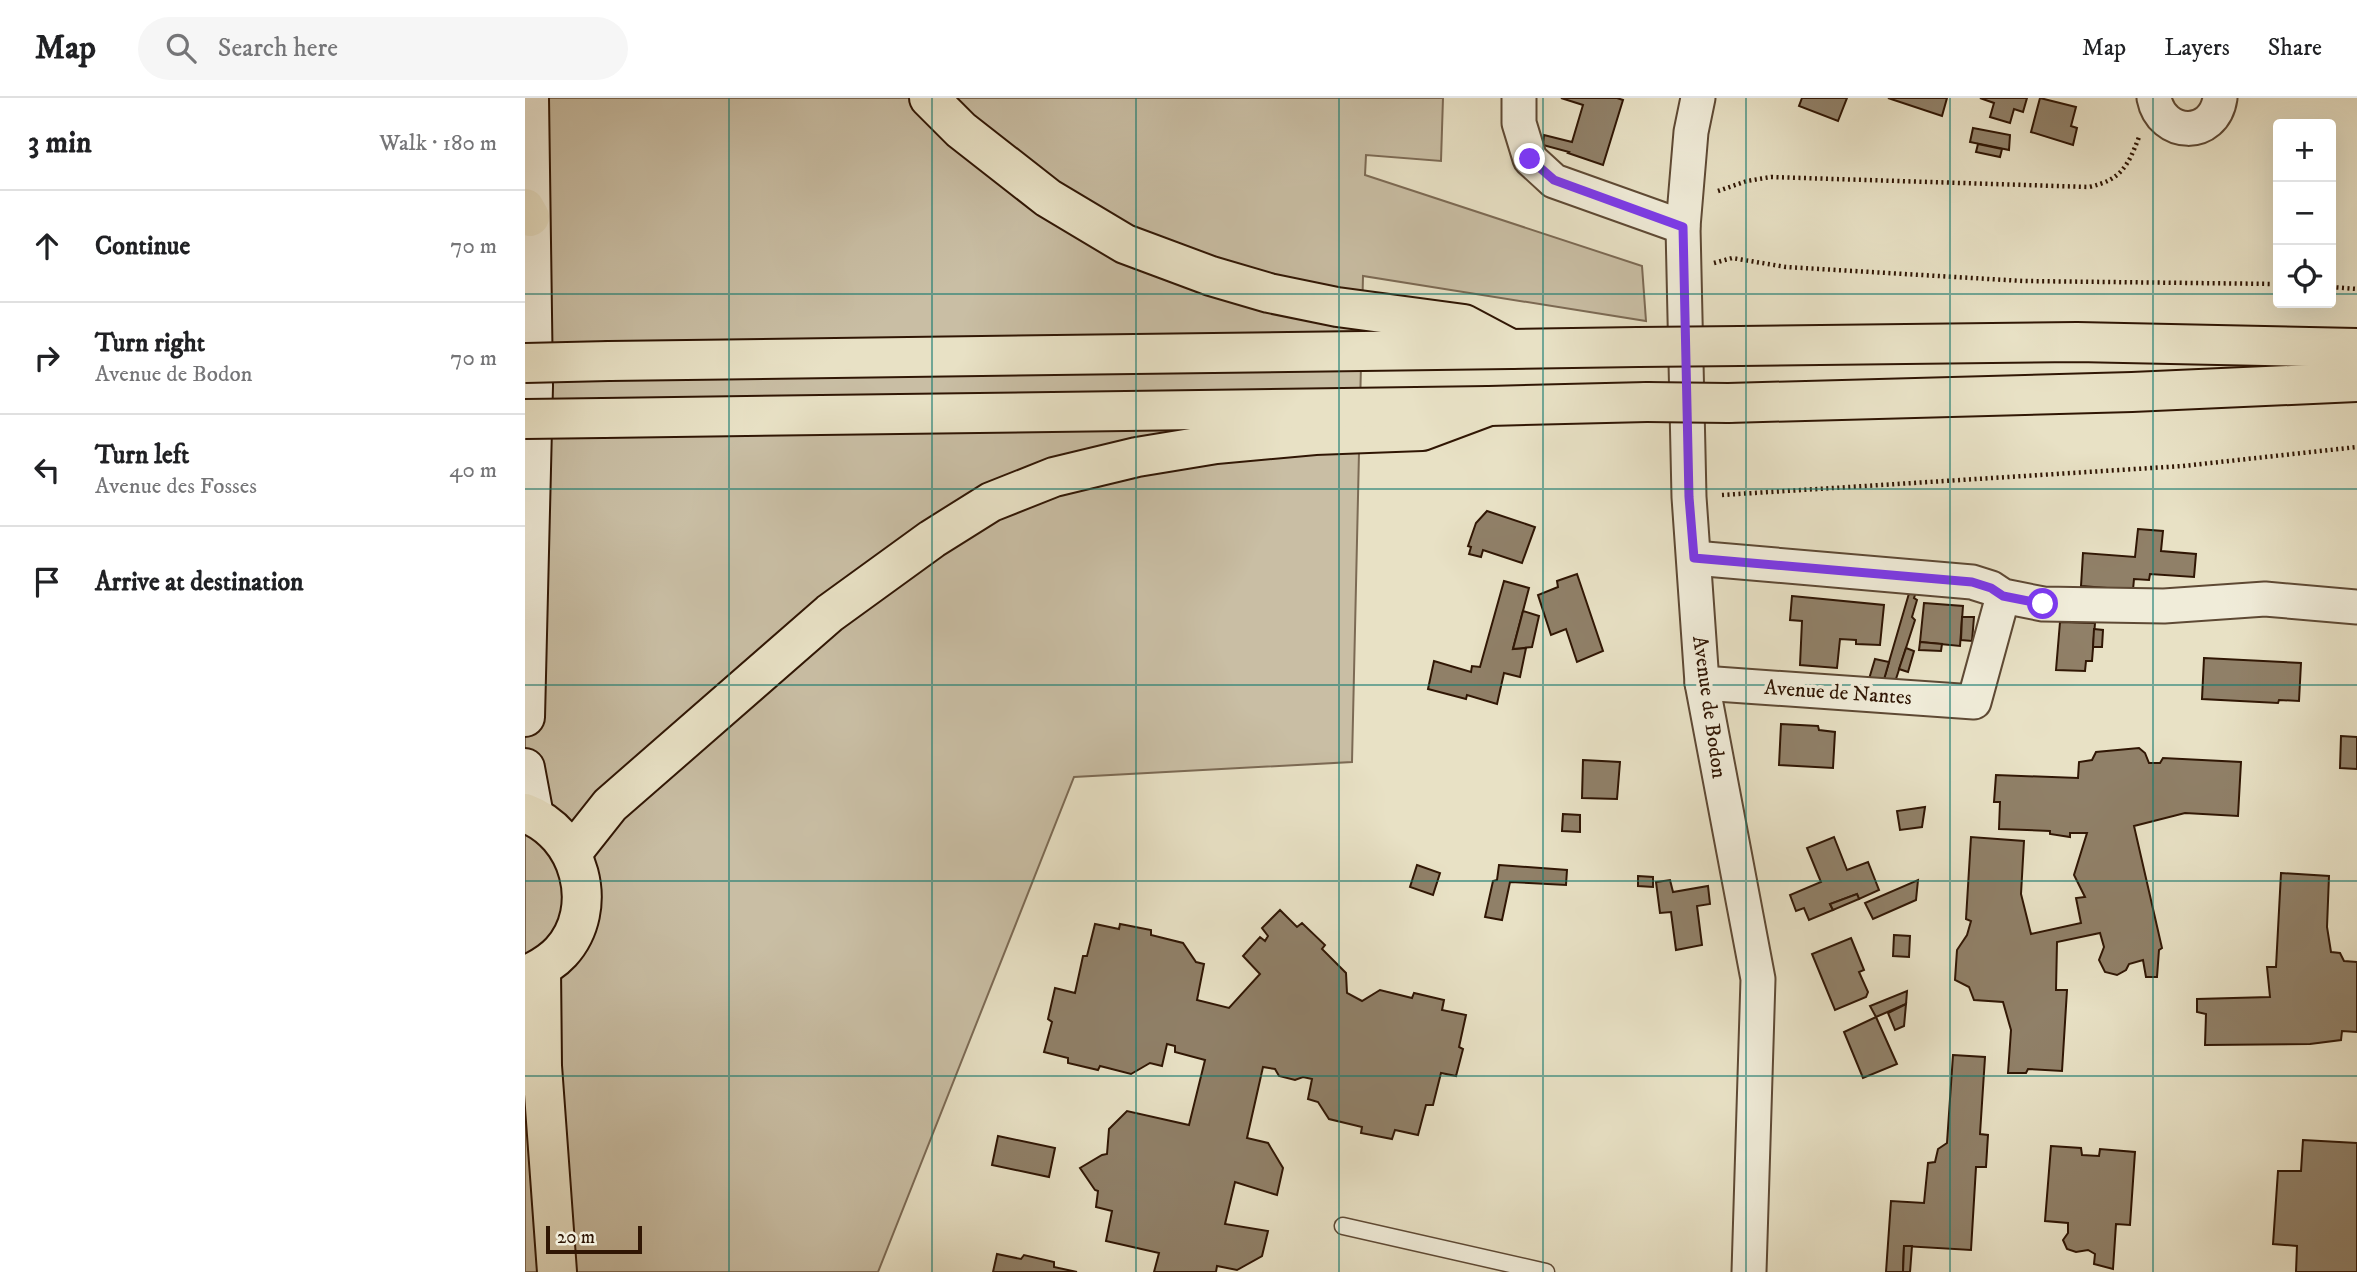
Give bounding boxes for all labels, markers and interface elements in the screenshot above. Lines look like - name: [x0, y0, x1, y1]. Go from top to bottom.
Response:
- search box: [138, 17, 628, 80]
- text: Map: [35, 28, 96, 69]
- icon: search: [162, 29, 200, 67]
- text: Search here: [218, 32, 338, 65]
- text: Map: [2082, 33, 2126, 63]
- text: Layers: [2164, 33, 2230, 63]
- text: Share: [2268, 33, 2322, 63]
- map controls: [2273, 119, 2336, 308]
- button: +: [2273, 119, 2336, 182]
- text: 3 min: [28, 125, 92, 162]
- text: Walk · 180 m: [379, 129, 497, 158]
- route end: [1514, 143, 1545, 174]
- button: −: [2273, 182, 2336, 245]
- icon: ahead: [28, 227, 66, 265]
- text: Continue: [95, 230, 190, 263]
- text: 70 m: [450, 232, 497, 261]
- button: locate: [2273, 245, 2336, 308]
- text: Turn right: [95, 327, 205, 360]
- icon: right: [28, 339, 66, 377]
- text: 70 m: [450, 344, 497, 373]
- text: Avenue de Bodon: [95, 360, 253, 389]
- text: Turn left: [95, 439, 189, 472]
- icon: left: [28, 451, 66, 489]
- text: 40 m: [449, 456, 497, 485]
- text: Avenue des Fosses: [95, 472, 257, 501]
- icon: arrive: [28, 563, 66, 601]
- text: Arrive at destination: [95, 566, 304, 599]
- route start: [2027, 588, 2058, 619]
- street label: Avenue de Bodon: [1686, 634, 1732, 780]
- street label: Avenue de Nantes: [1763, 675, 1913, 711]
- scale bar: [546, 1223, 642, 1255]
- text: 20 m: [557, 1226, 595, 1249]

